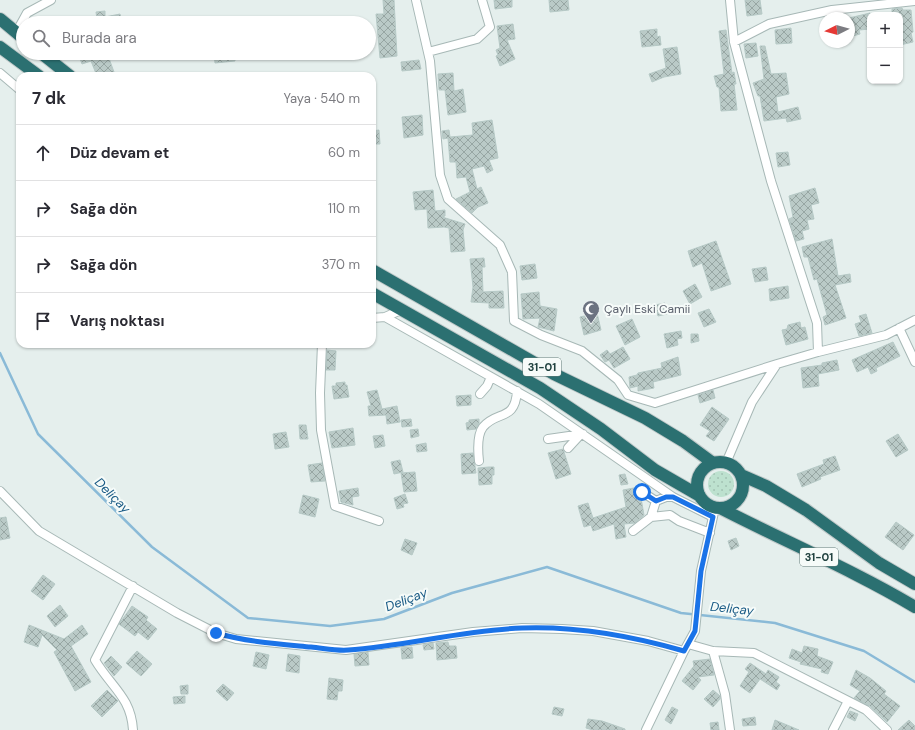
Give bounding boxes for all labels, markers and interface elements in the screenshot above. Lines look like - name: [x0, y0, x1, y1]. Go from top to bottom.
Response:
- north arrow: [819, 12, 855, 48]
- map controls: [867, 12, 903, 84]
- button: +: [867, 12, 903, 48]
- search box: [16, 16, 376, 60]
- icon: search: [30, 27, 52, 49]
- text: Burada ara: [62, 28, 137, 48]
- button: −: [867, 48, 903, 84]
- text: 7 dk: [32, 87, 66, 109]
- text: Yaya · 540 m: [283, 90, 360, 107]
- icon: ahead: [32, 142, 54, 164]
- text: Düz devam et: [70, 143, 169, 163]
- text: 60 m: [328, 144, 360, 161]
- icon: right: [32, 198, 54, 220]
- text: Sağa dön: [70, 199, 137, 219]
- text: 110 m: [328, 200, 360, 217]
- icon: right: [32, 254, 54, 276]
- text: Sağa dön: [70, 255, 137, 275]
- text: 370 m: [322, 256, 360, 273]
- mosque icon: Çaylı Eski Camii: [581, 299, 601, 324]
- place label: Çaylı Eski Camii: [604, 301, 690, 317]
- icon: arrive: [32, 310, 54, 332]
- text: Varış noktası: [70, 311, 164, 331]
- road number: 31-01: [523, 358, 561, 376]
- water label: Deliçay: [91, 474, 135, 517]
- route start: [633, 483, 651, 501]
- road number: 31-01: [800, 548, 838, 566]
- water label: Deliçay: [383, 583, 430, 615]
- water label: Deliçay: [709, 598, 755, 619]
- route end: [207, 624, 225, 642]

